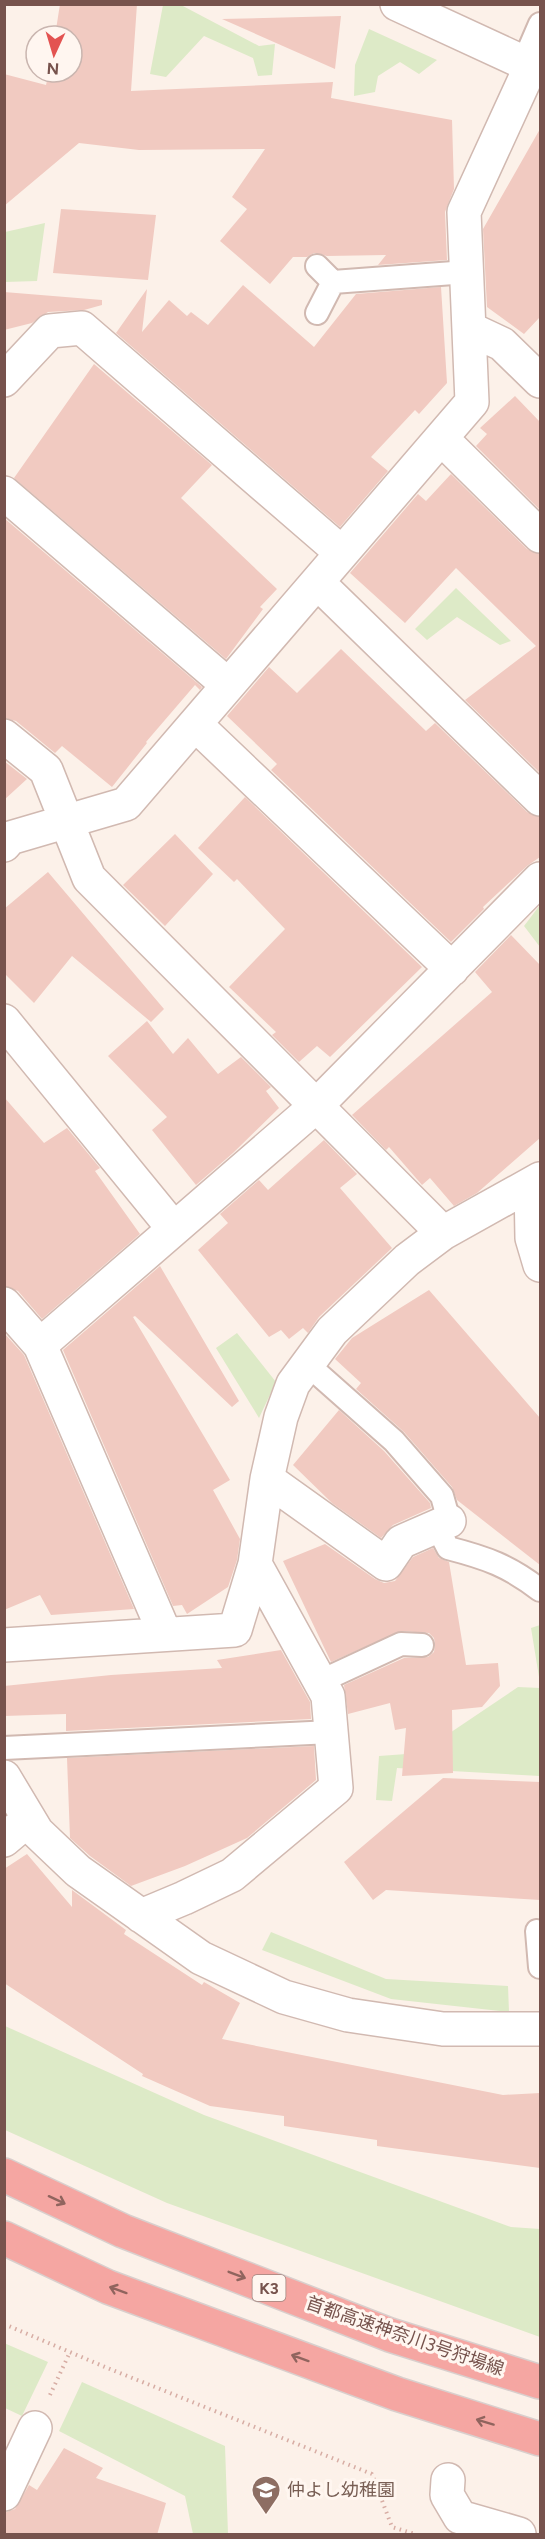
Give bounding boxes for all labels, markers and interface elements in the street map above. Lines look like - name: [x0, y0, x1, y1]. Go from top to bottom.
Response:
- north arrow: [24, 24, 84, 84]
- text: N: [46, 59, 60, 78]
- one-way arrow: [48, 2195, 66, 2207]
- one-way arrow: [228, 2271, 246, 2282]
- road number: K3: [252, 2275, 286, 2301]
- one-way arrow: [109, 2284, 127, 2295]
- street label: 首都高速神奈川3号狩場線: [303, 2292, 507, 2380]
- one-way arrow: [291, 2352, 310, 2363]
- one-way arrow: [476, 2416, 495, 2427]
- school or university icon: 仲よし幼稚園: [250, 2474, 282, 2516]
- place label: 仲よし幼稚園: [287, 2479, 395, 2501]

